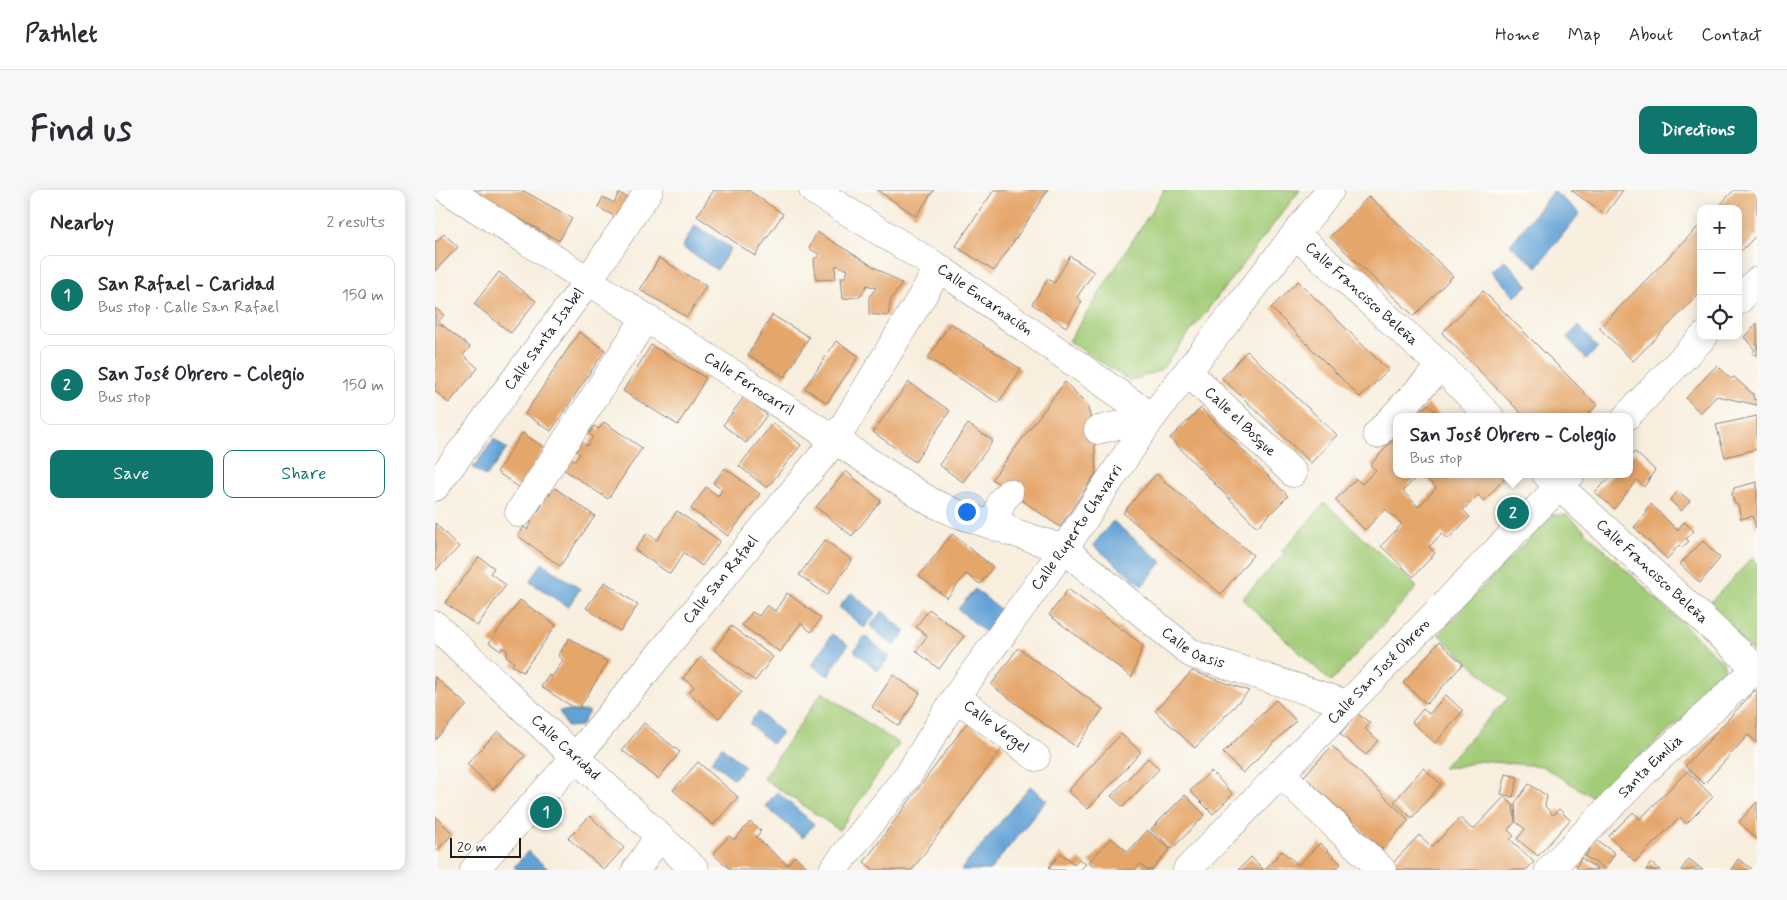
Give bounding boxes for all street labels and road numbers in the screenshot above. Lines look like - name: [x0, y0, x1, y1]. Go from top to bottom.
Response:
- street label: Calle Francisco Beleña: [1300, 238, 1422, 350]
- street label: Calle Encarnación: [933, 259, 1037, 341]
- street label: Calle Santa Isabel: [500, 284, 589, 394]
- street label: Calle Ferrocarril: [700, 348, 798, 421]
- street label: Calle el Bosque: [1200, 383, 1280, 461]
- street label: Calle Ruperto Chavarri: [1027, 461, 1127, 595]
- street label: Calle Francisco Beleña: [1591, 515, 1712, 629]
- street label: Calle San Rafael: [679, 531, 763, 628]
- street label: Calle San José Obrero: [1323, 615, 1435, 729]
- street label: Calle Oasis: [1157, 623, 1227, 674]
- street label: Calle Vergel: [959, 696, 1033, 758]
- street label: Calle Caridad: [527, 710, 604, 785]
- street label: Santa Emilia: [1614, 730, 1688, 803]

